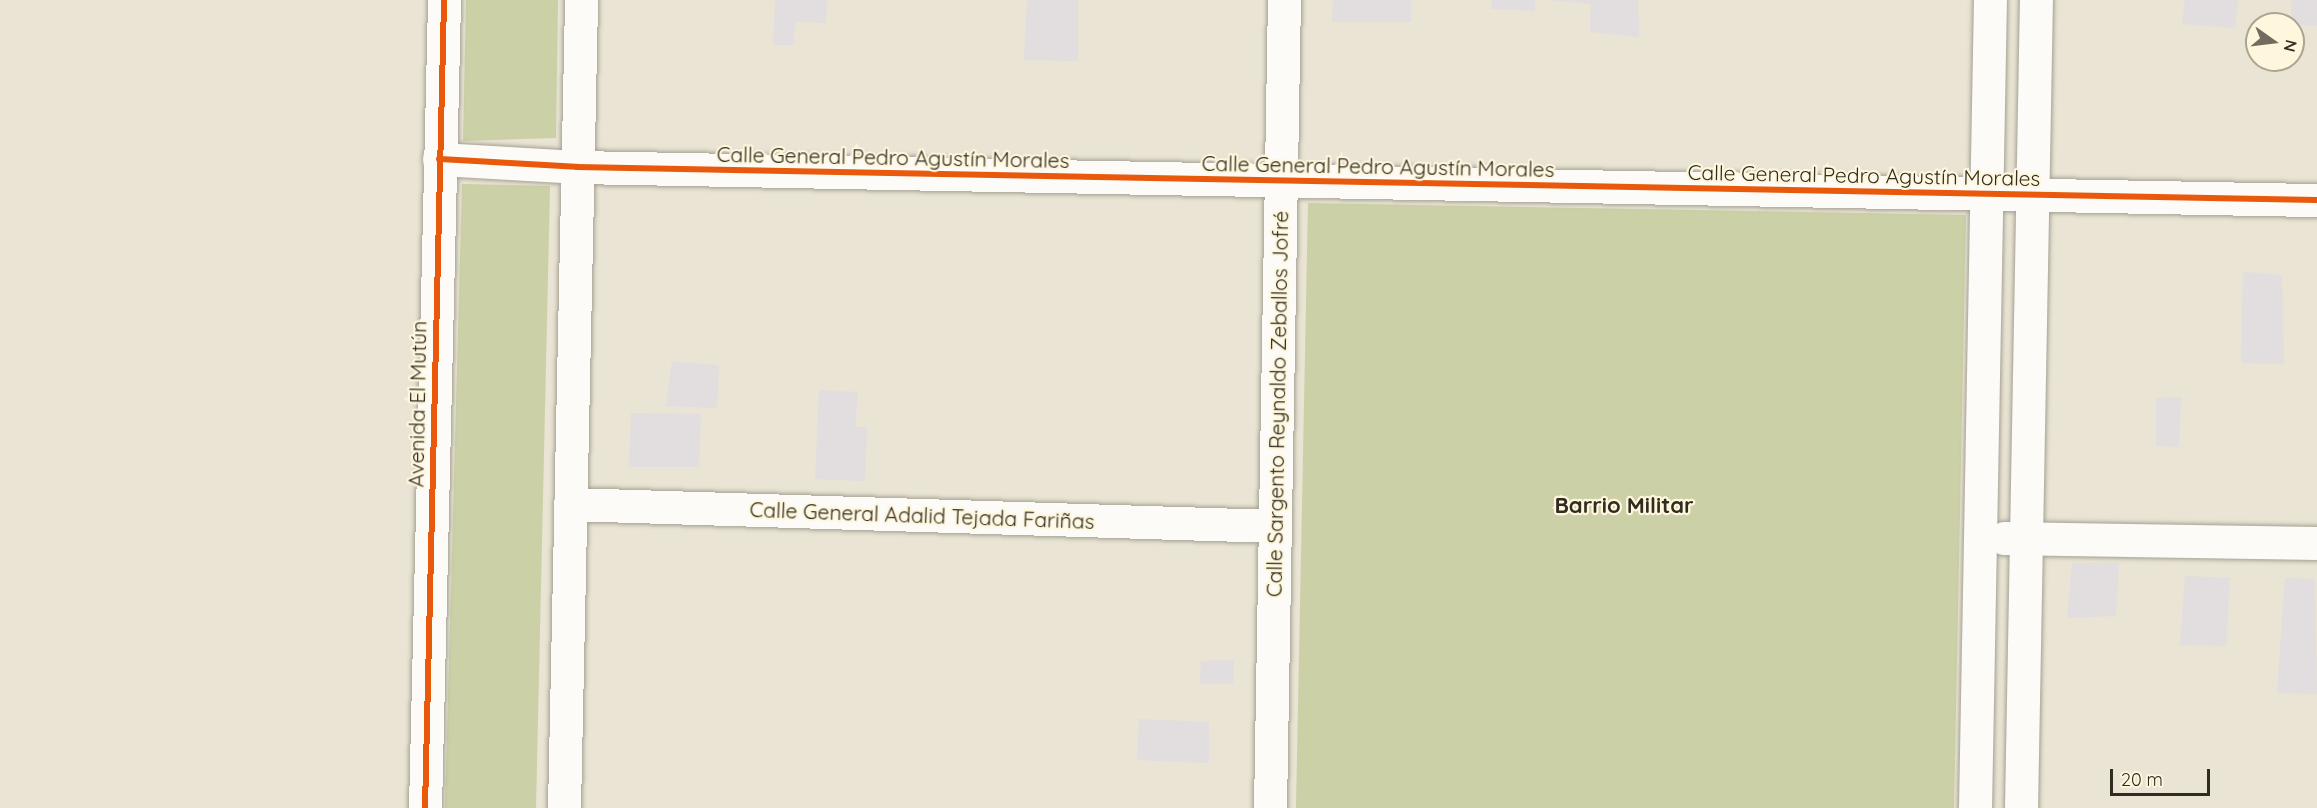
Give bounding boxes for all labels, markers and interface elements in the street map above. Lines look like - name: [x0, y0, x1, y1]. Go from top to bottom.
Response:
- north arrow: [2245, 12, 2305, 72]
- text: N: [2279, 38, 2302, 54]
- street label: Calle General Pedro Agustín Morales: [716, 141, 1070, 173]
- street label: Calle General Pedro Agustín Morales: [1201, 150, 1555, 182]
- street label: Calle General Pedro Agustín Morales: [1687, 159, 2041, 191]
- street label: Calle Sargento Reynaldo Zeballos Jofré: [1261, 211, 1293, 597]
- street label: Avenida El Mutún: [403, 320, 431, 488]
- district label: Barrio Militar: [1554, 493, 1694, 519]
- street label: Calle General Adalid Tejada Fariñas: [749, 496, 1095, 534]
- scale bar: [2113, 757, 2214, 795]
- text: 20 m: [2121, 768, 2163, 791]

